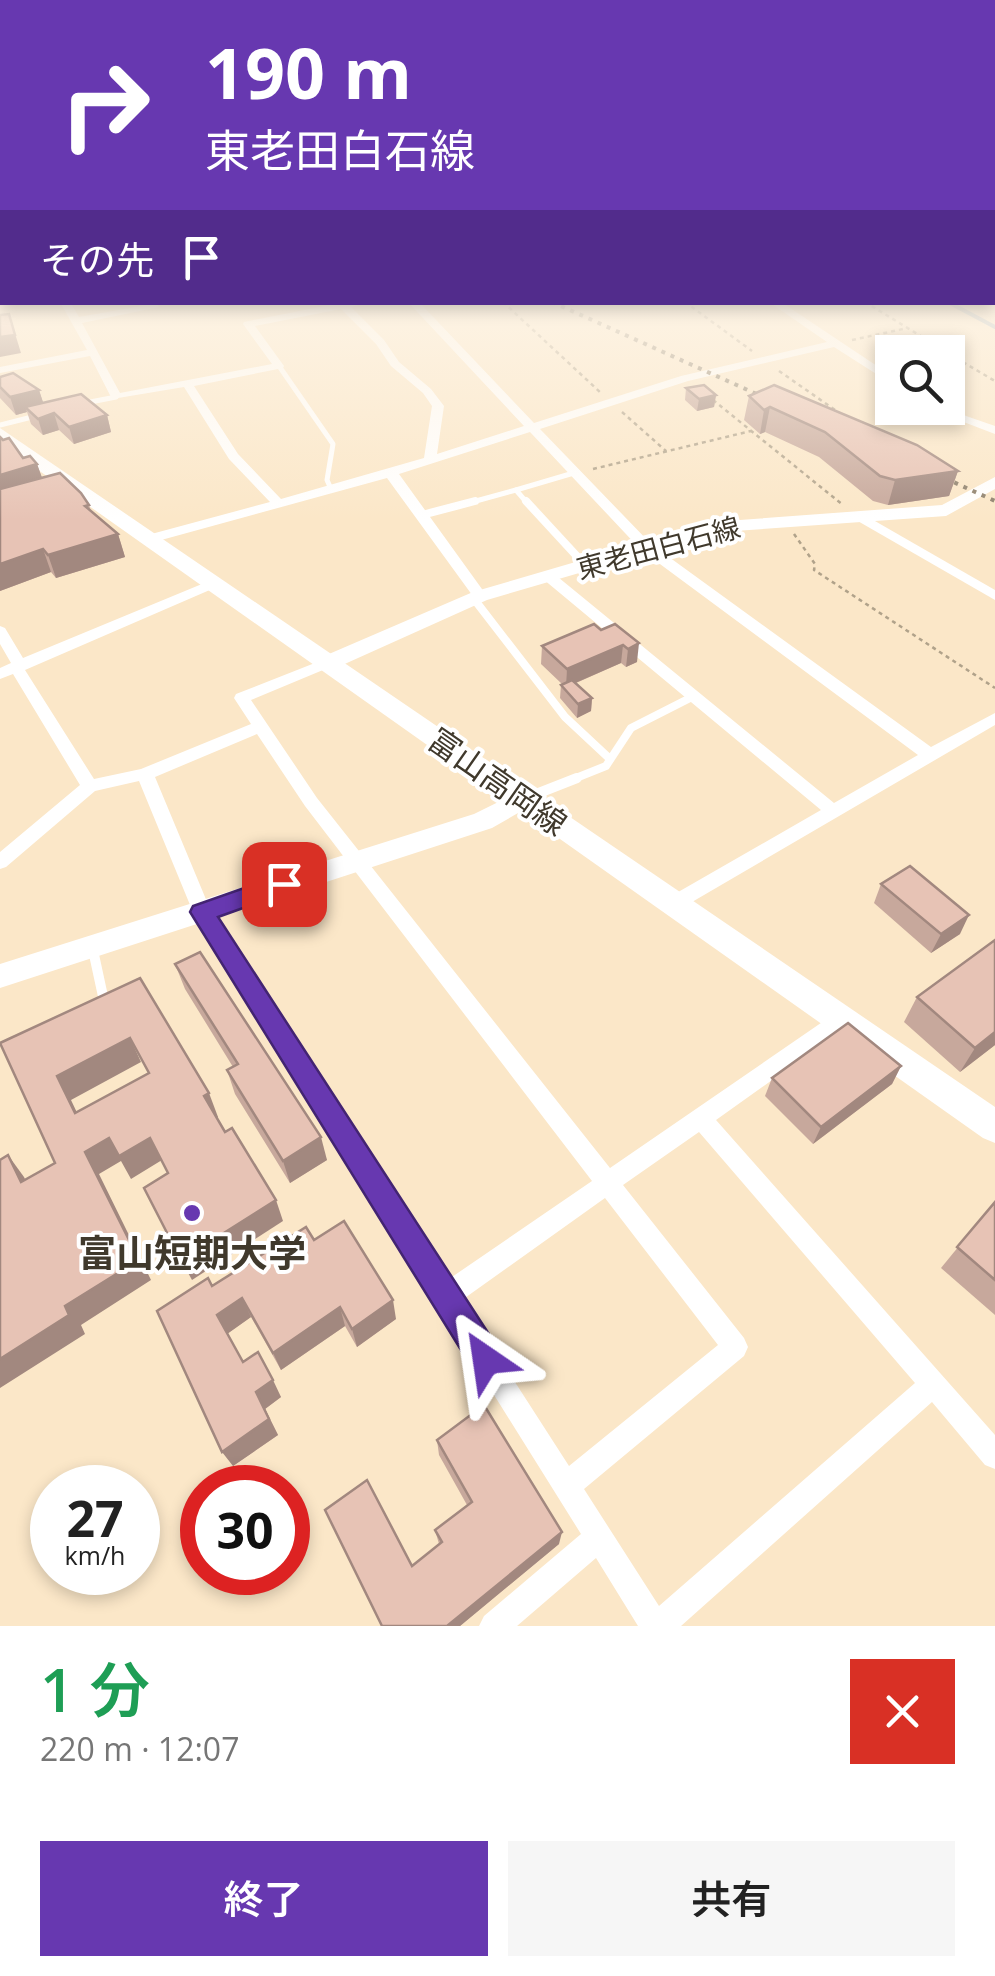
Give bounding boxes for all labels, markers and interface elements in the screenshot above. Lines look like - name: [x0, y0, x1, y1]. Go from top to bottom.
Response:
- text: 190 m: [205, 24, 412, 120]
- icon: right: [40, 40, 170, 170]
- text: 東老田白石線: [205, 119, 475, 180]
- icon: arrive: [174, 230, 229, 285]
- text: その先: [40, 233, 154, 285]
- map controls: [875, 335, 965, 425]
- button: search: [875, 335, 965, 425]
- street label: 東老田白石線: [572, 507, 744, 587]
- street label: 富山高岡線: [420, 717, 576, 845]
- pin: [242, 842, 327, 927]
- icon: arrive: [257, 857, 312, 912]
- marker: 富山短期大学: [181, 1202, 203, 1224]
- place label: 富山短期大学: [78, 1226, 306, 1278]
- position arrow: [434, 1308, 538, 1412]
- speed limit sign: 30: [180, 1465, 310, 1595]
- text: 27: [66, 1484, 124, 1552]
- text: km/h: [65, 1538, 125, 1572]
- text: 1 分: [40, 1648, 150, 1730]
- button: close: [850, 1659, 955, 1764]
- text: 220 m · 12:07: [40, 1727, 239, 1770]
- button: 終了: [40, 1841, 488, 1956]
- button: 共有: [508, 1841, 955, 1956]

